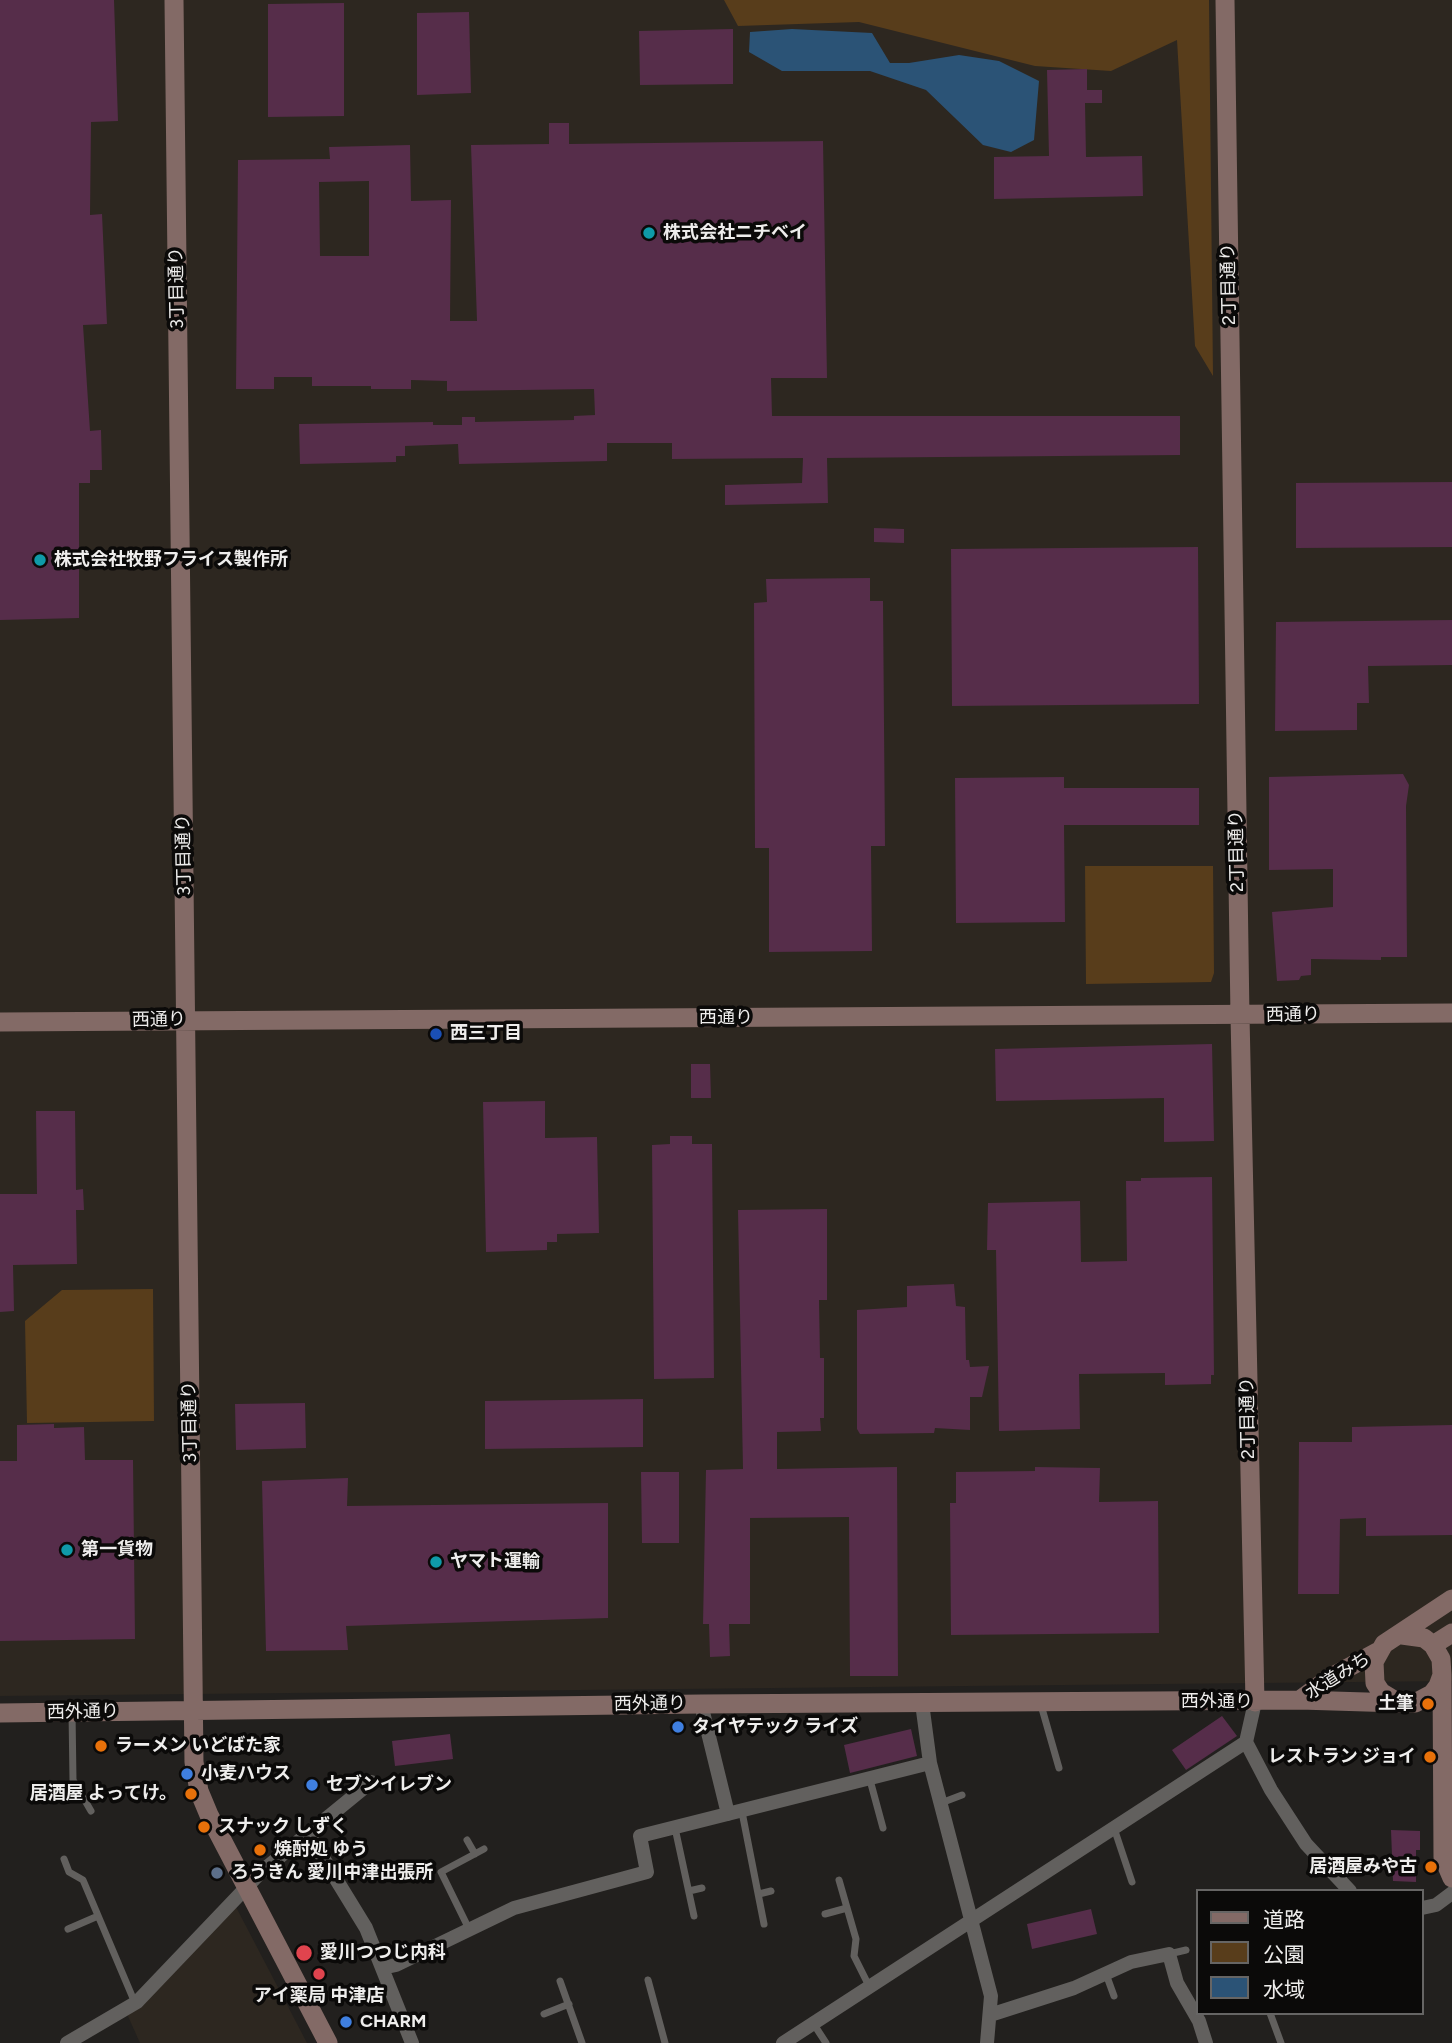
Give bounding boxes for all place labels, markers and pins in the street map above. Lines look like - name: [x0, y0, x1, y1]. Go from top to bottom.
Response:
- place label: 株式会社ニチベイ: [663, 222, 807, 244]
- marker: 株式会社ニチベイ: [641, 225, 657, 241]
- place label: 株式会社牧野フライス製作所: [54, 549, 288, 571]
- marker: 株式会社牧野フライス製作所: [32, 552, 48, 568]
- place label: 西三丁目: [450, 1023, 522, 1045]
- marker: 西三丁目: [428, 1026, 444, 1042]
- place label: 第一貨物: [81, 1539, 153, 1561]
- marker: 第一貨物: [59, 1542, 75, 1558]
- place label: ヤマト運輸: [450, 1551, 540, 1573]
- marker: ヤマト運輸: [428, 1554, 444, 1570]
- place label: 土筆: [1378, 1693, 1414, 1715]
- marker: 土筆: [1420, 1696, 1436, 1712]
- place label: タイヤテック ライズ: [692, 1716, 858, 1738]
- marker: タイヤテック ライズ: [670, 1719, 686, 1735]
- place label: ラーメン いどばた家: [115, 1735, 281, 1757]
- marker: ラーメン いどばた家: [93, 1738, 109, 1754]
- place label: レストラン ジョイ: [1268, 1746, 1416, 1768]
- marker: レストラン ジョイ: [1422, 1749, 1438, 1765]
- place label: 小麦ハウス: [201, 1763, 291, 1785]
- marker: 小麦ハウス: [179, 1766, 195, 1782]
- place label: セブンイレブン: [326, 1774, 452, 1796]
- marker: セブンイレブン: [304, 1777, 320, 1793]
- place label: 居酒屋 よってけ。: [30, 1783, 177, 1805]
- marker: 居酒屋 よってけ。: [183, 1786, 199, 1802]
- place label: スナック しずく: [218, 1816, 348, 1838]
- marker: スナック しずく: [196, 1819, 212, 1835]
- place label: 焼酎処 ゆう: [274, 1839, 368, 1861]
- marker: 焼酎処 ゆう: [252, 1842, 268, 1858]
- place label: 居酒屋みや古: [1309, 1856, 1417, 1878]
- marker: 居酒屋みや古: [1423, 1859, 1439, 1875]
- place label: ろうきん 愛川中津出張所: [231, 1862, 433, 1884]
- marker: ろうきん 愛川中津出張所: [209, 1865, 225, 1881]
- place label: 愛川つつじ内科: [320, 1942, 446, 1964]
- marker: 愛川つつじ内科: [294, 1943, 314, 1963]
- marker: アイ薬局 中津店: [311, 1966, 327, 1982]
- place label: アイ薬局 中津店: [254, 1985, 384, 2007]
- place label: CHARM: [360, 2011, 426, 2033]
- marker: CHARM: [338, 2014, 354, 2030]

